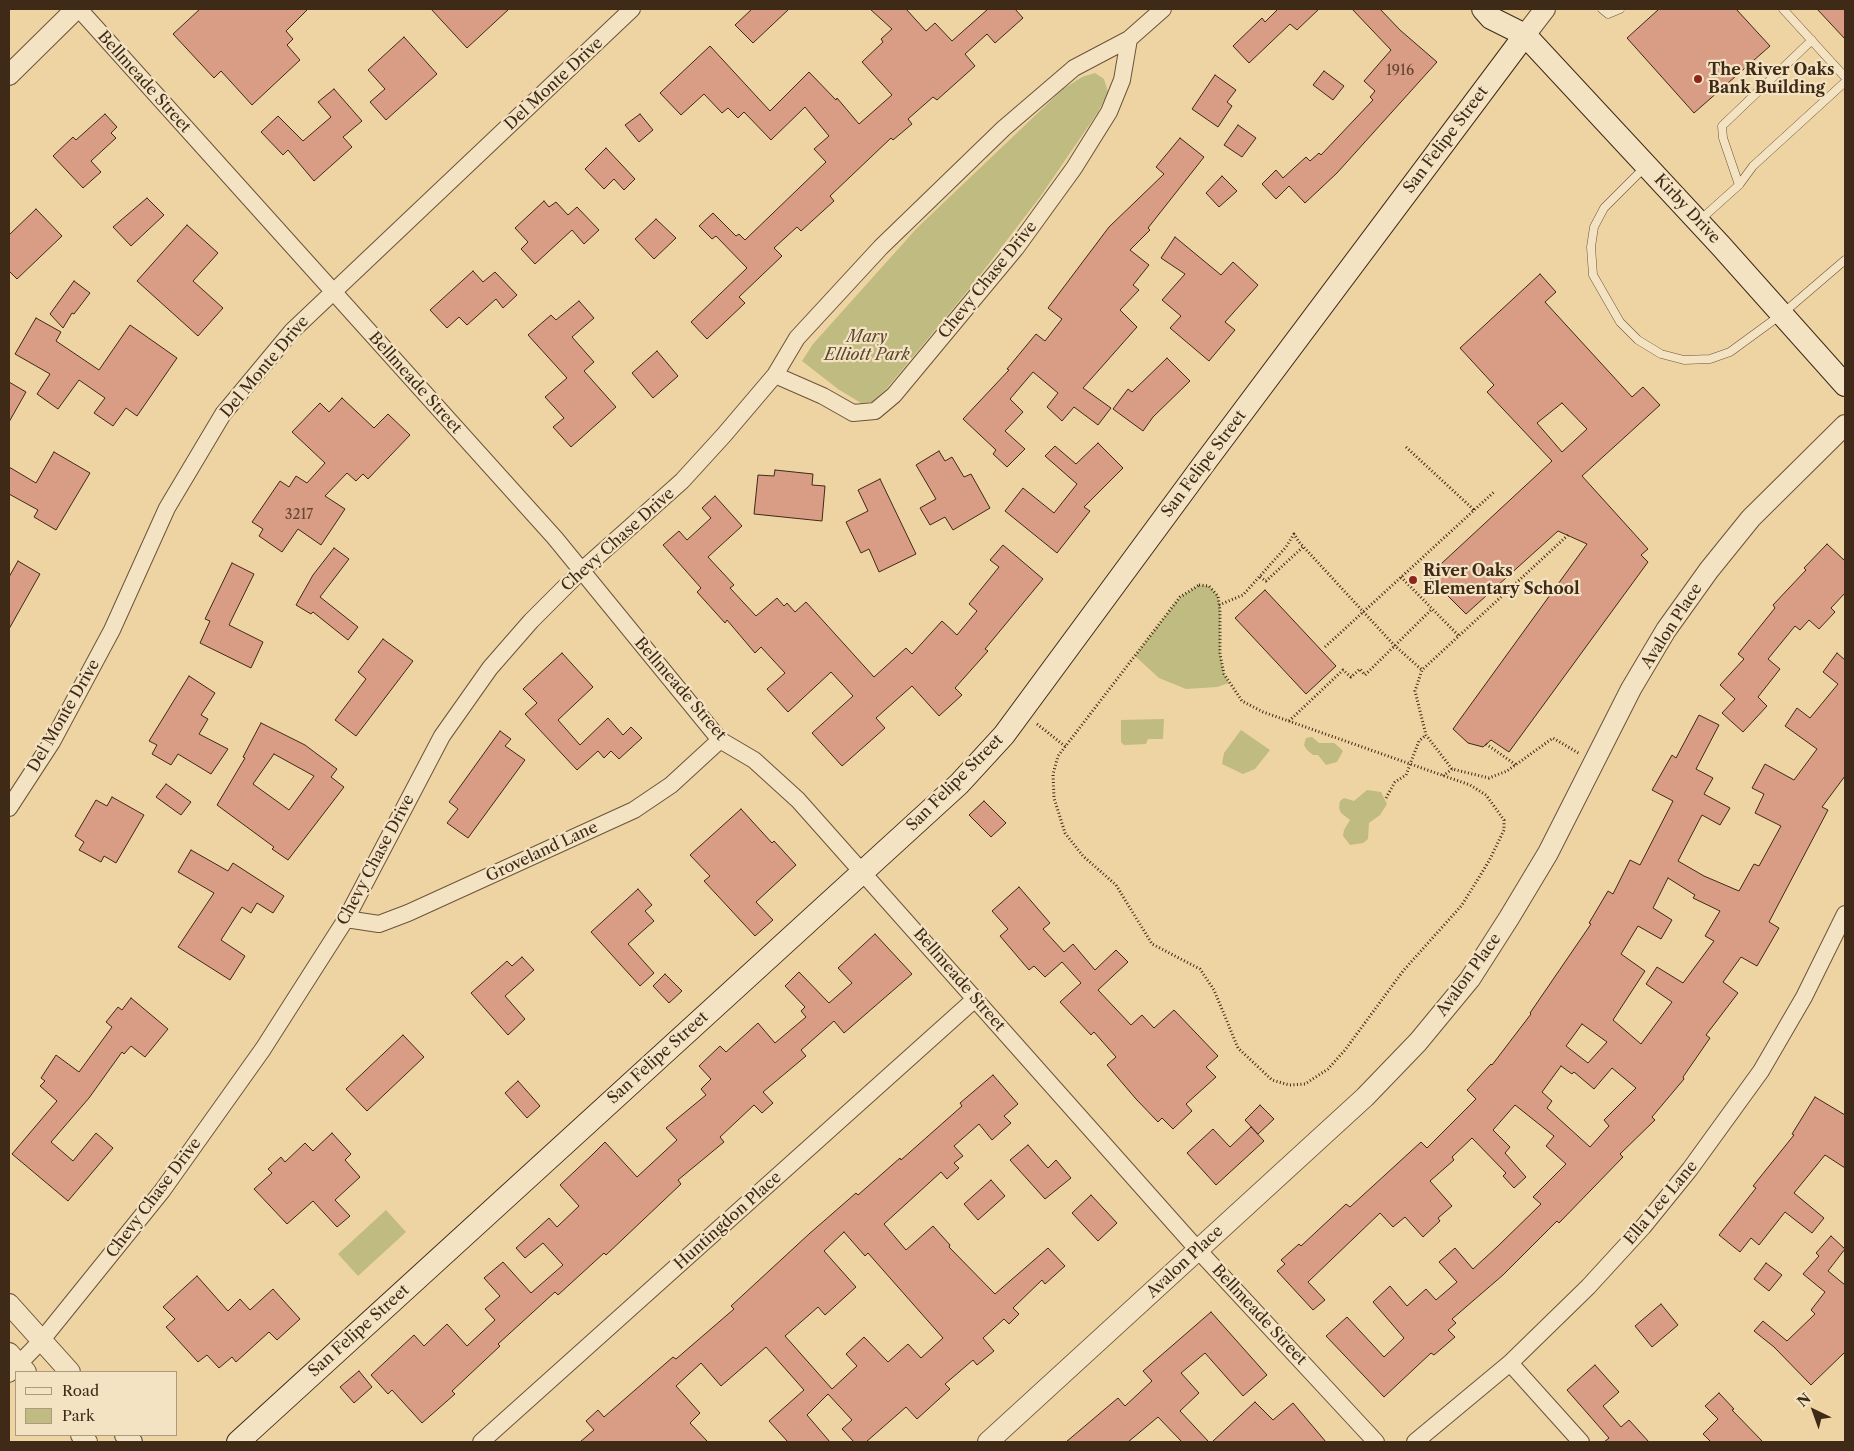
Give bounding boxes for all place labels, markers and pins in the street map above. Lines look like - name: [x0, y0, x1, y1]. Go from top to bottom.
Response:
- place label: The River Oaks Bank Building: [1708, 60, 1834, 98]
- marker: The River Oaks Bank Building: [1692, 73, 1704, 85]
- place label: River Oaks Elementary School: [1423, 561, 1580, 599]
- marker: River Oaks Elementary School: [1407, 574, 1419, 586]

